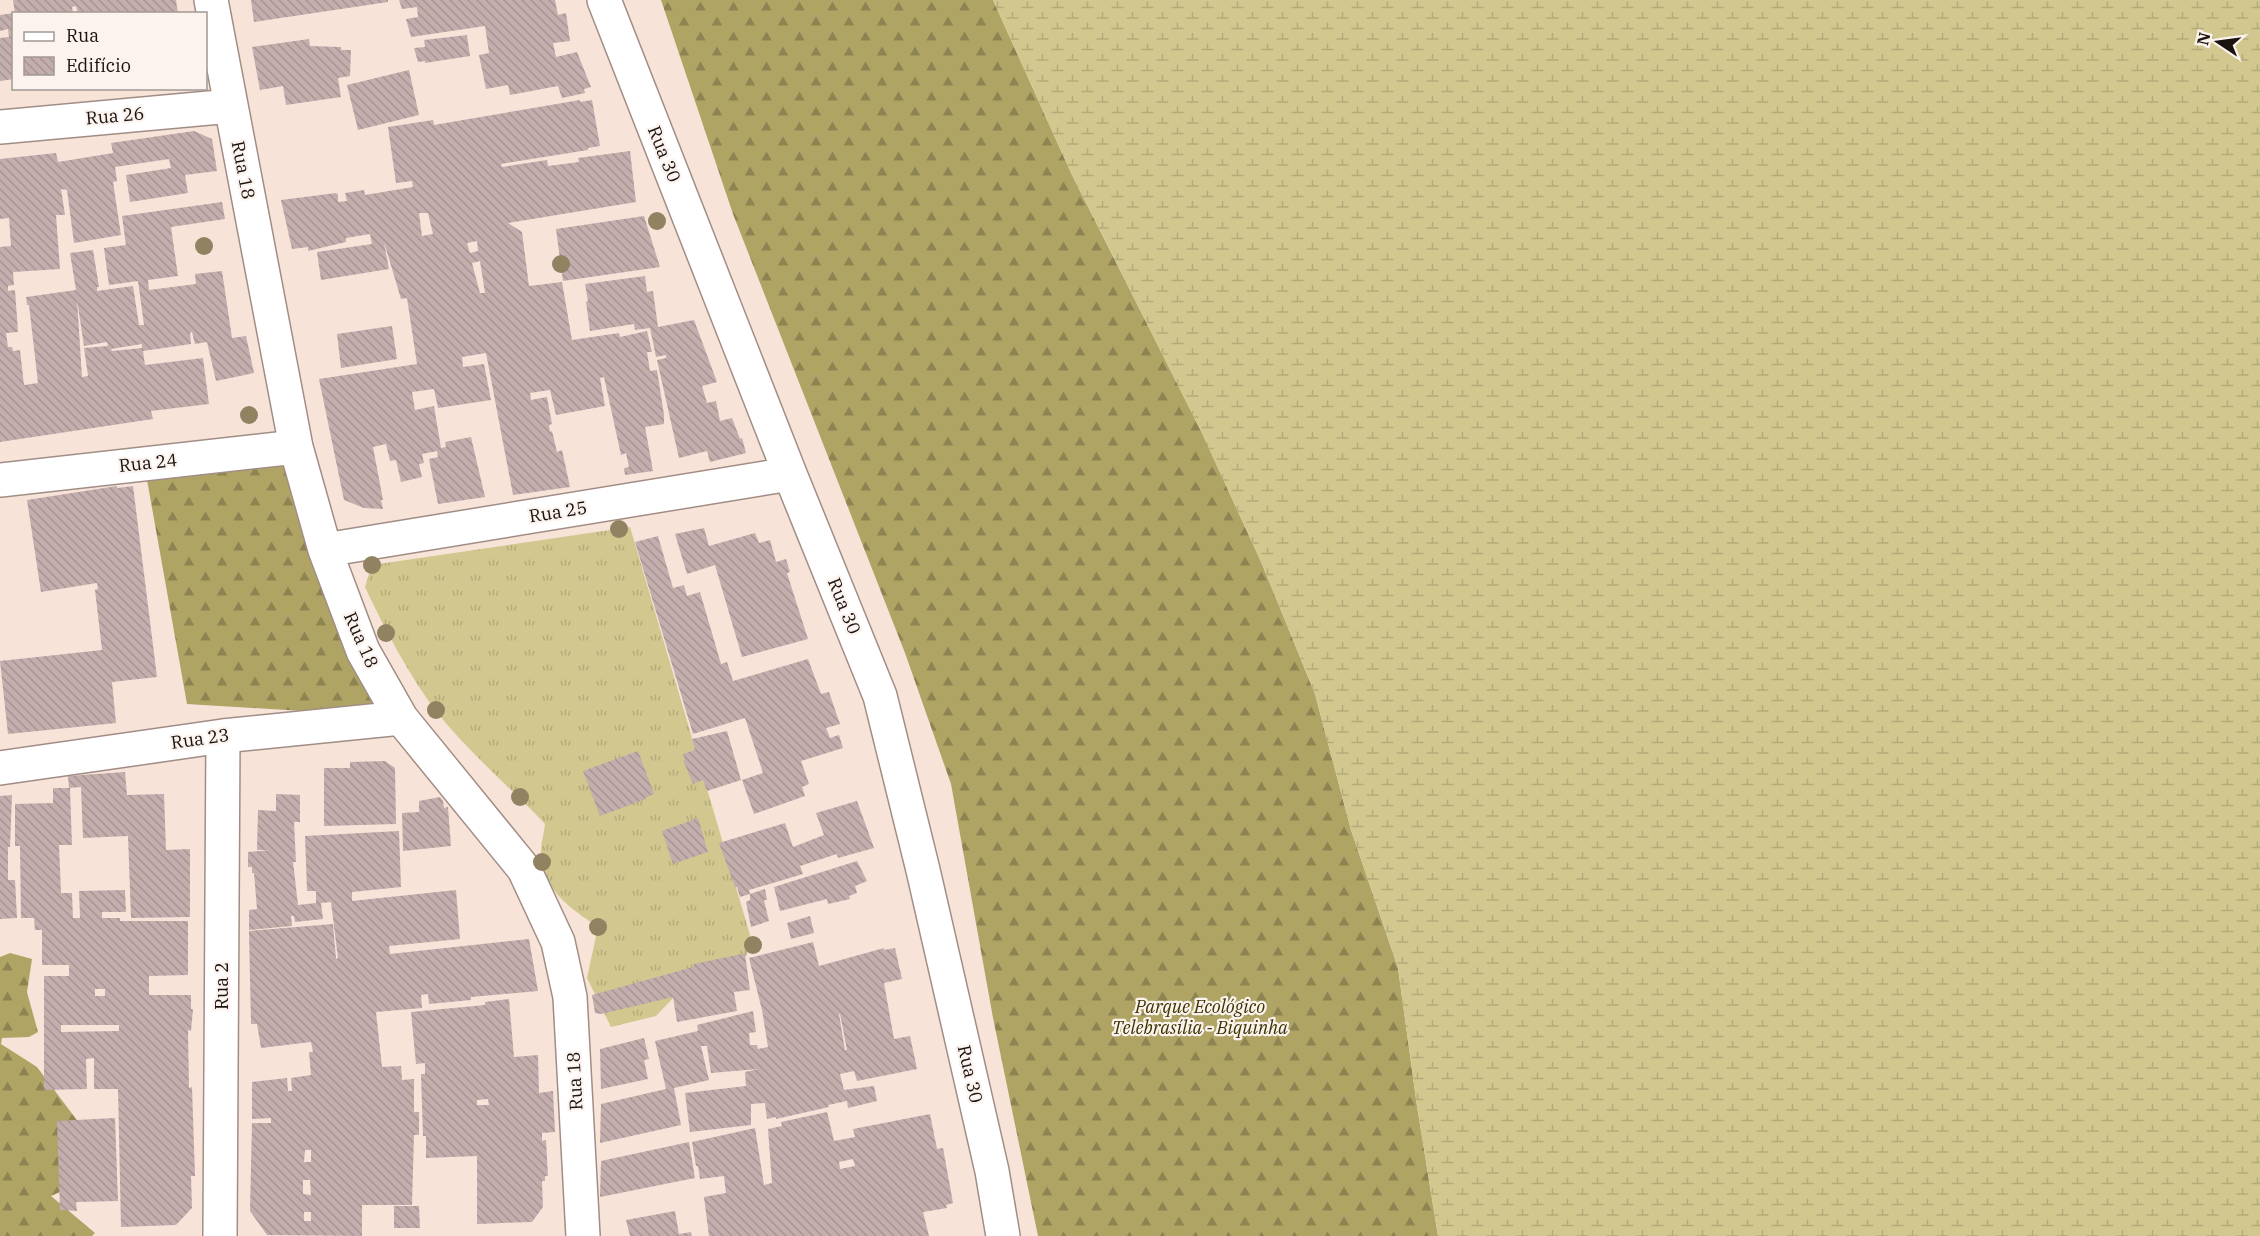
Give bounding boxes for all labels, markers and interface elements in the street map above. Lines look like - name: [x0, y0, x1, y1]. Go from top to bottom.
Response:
- legend: [12, 12, 207, 90]
- north arrow: [2188, 12, 2248, 72]
- text: Rua: [66, 24, 99, 47]
- text: N: [2192, 30, 2215, 47]
- text: Edifício: [66, 54, 131, 77]
- street label: Rua 26: [85, 101, 145, 130]
- street label: Rua 30: [643, 122, 686, 185]
- street label: Rua 18: [227, 139, 260, 201]
- street label: Rua 24: [118, 448, 178, 477]
- street label: Rua 25: [527, 496, 589, 527]
- street label: Rua 30: [823, 574, 866, 637]
- street label: Rua 18: [339, 608, 384, 671]
- street label: Rua 23: [169, 723, 231, 754]
- street label: Rua 2: [210, 962, 233, 1010]
- park label: Parque Ecológico Telebrasília - Biquinha: [1112, 995, 1288, 1039]
- street label: Rua 30: [953, 1043, 988, 1105]
- street label: Rua 18: [561, 1051, 588, 1111]

